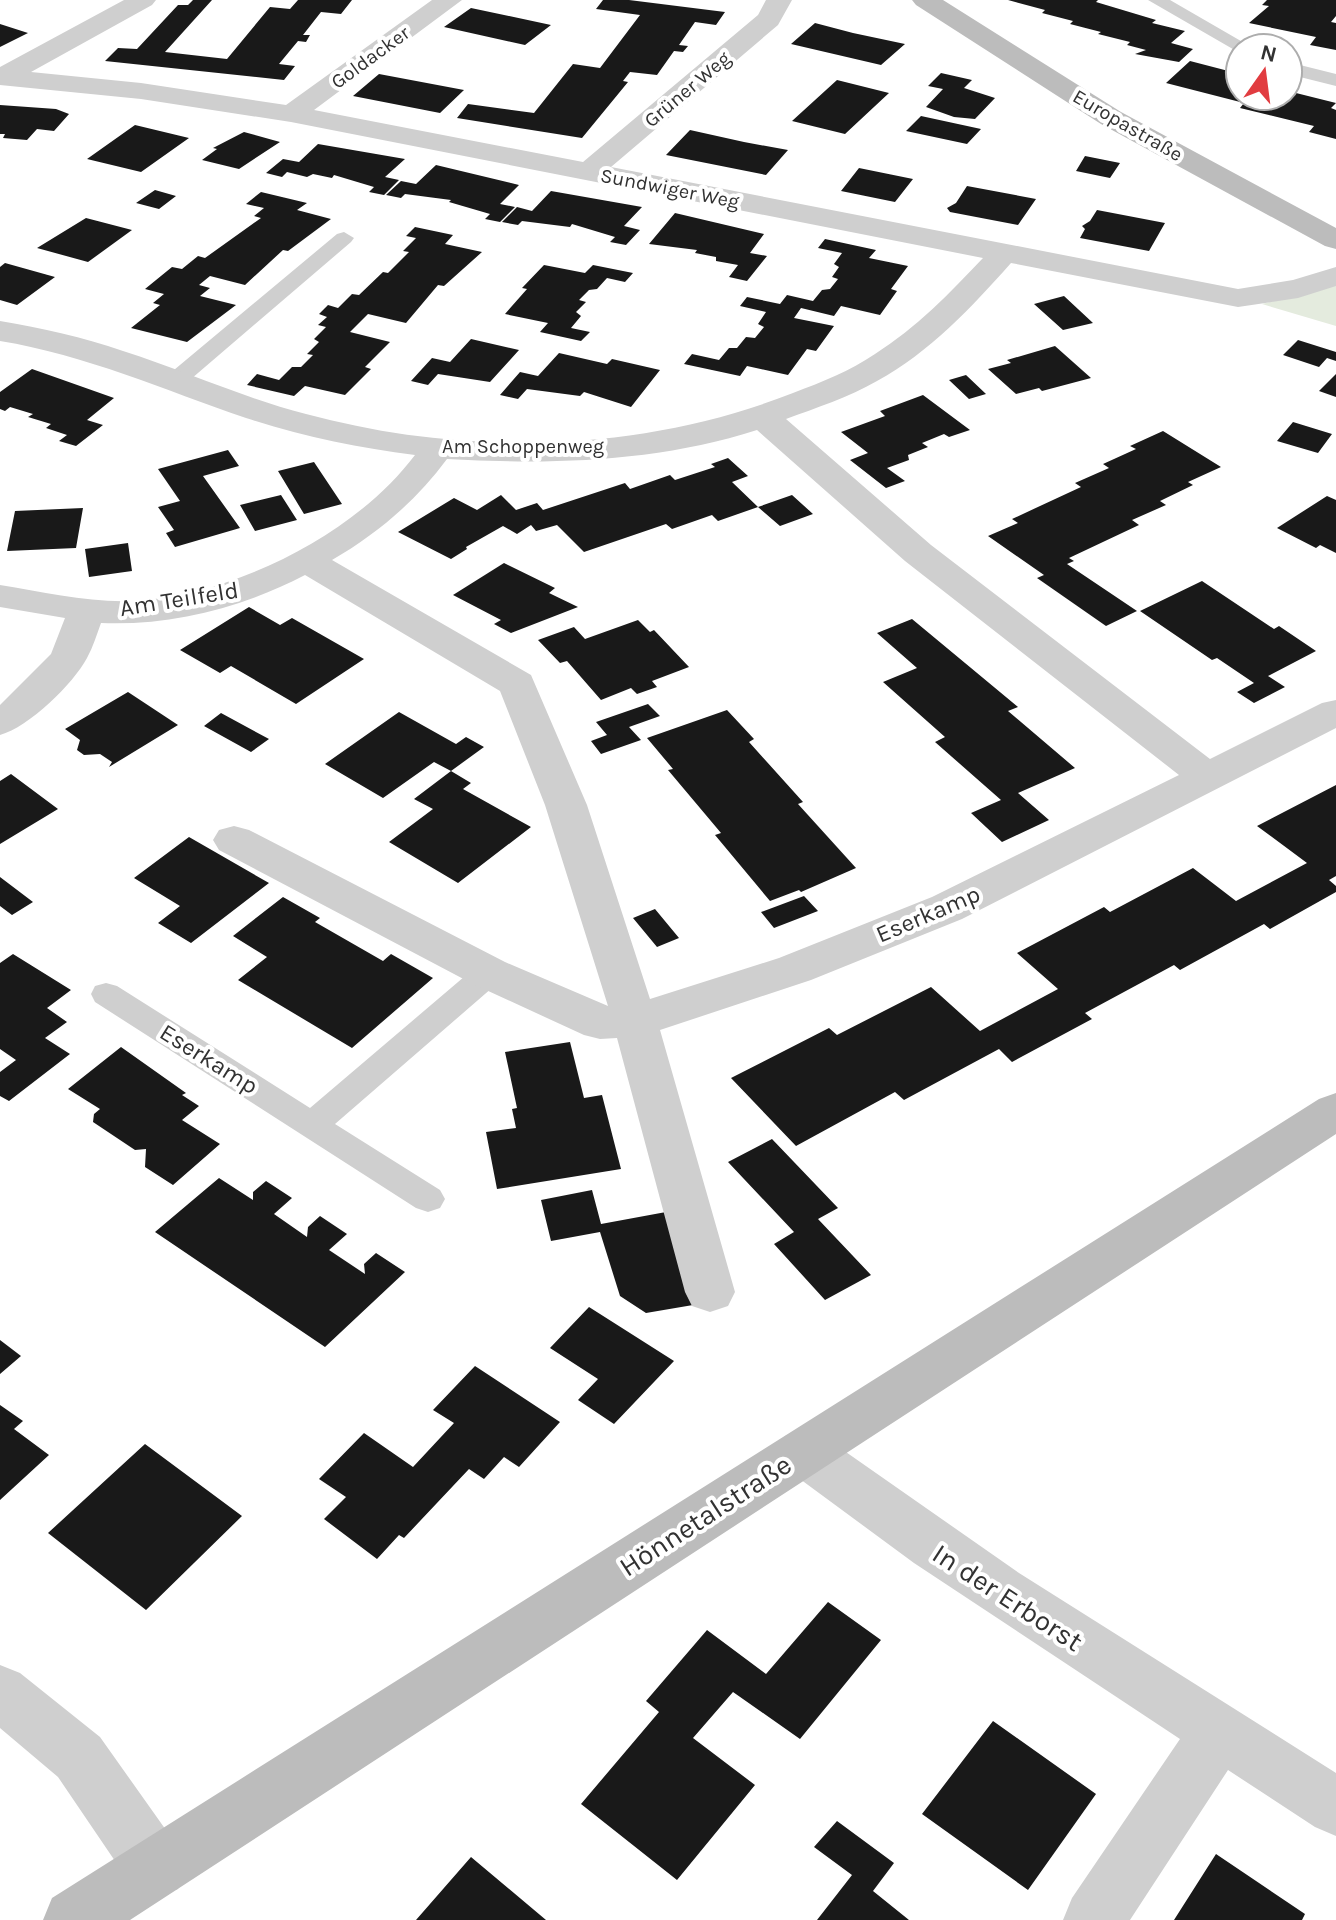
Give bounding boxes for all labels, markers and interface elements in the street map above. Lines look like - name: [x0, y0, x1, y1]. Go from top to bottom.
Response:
- street label: Goldacker: [327, 21, 415, 94]
- north arrow: [1224, 32, 1304, 112]
- text: N: [1258, 39, 1279, 68]
- street label: Grüner Weg: [640, 47, 735, 132]
- street label: Europastraße: [1069, 85, 1187, 166]
- street label: Sundwiger Weg: [599, 164, 741, 213]
- street label: Am Schoppenweg: [442, 435, 604, 458]
- street label: Am Teilfeld: [118, 576, 240, 622]
- street label: Eserkamp: [872, 880, 984, 948]
- street label: Eserkamp: [155, 1018, 263, 1100]
- street label: Hönnetalstraße: [613, 1448, 797, 1583]
- street label: In der Erborst: [927, 1537, 1089, 1658]

